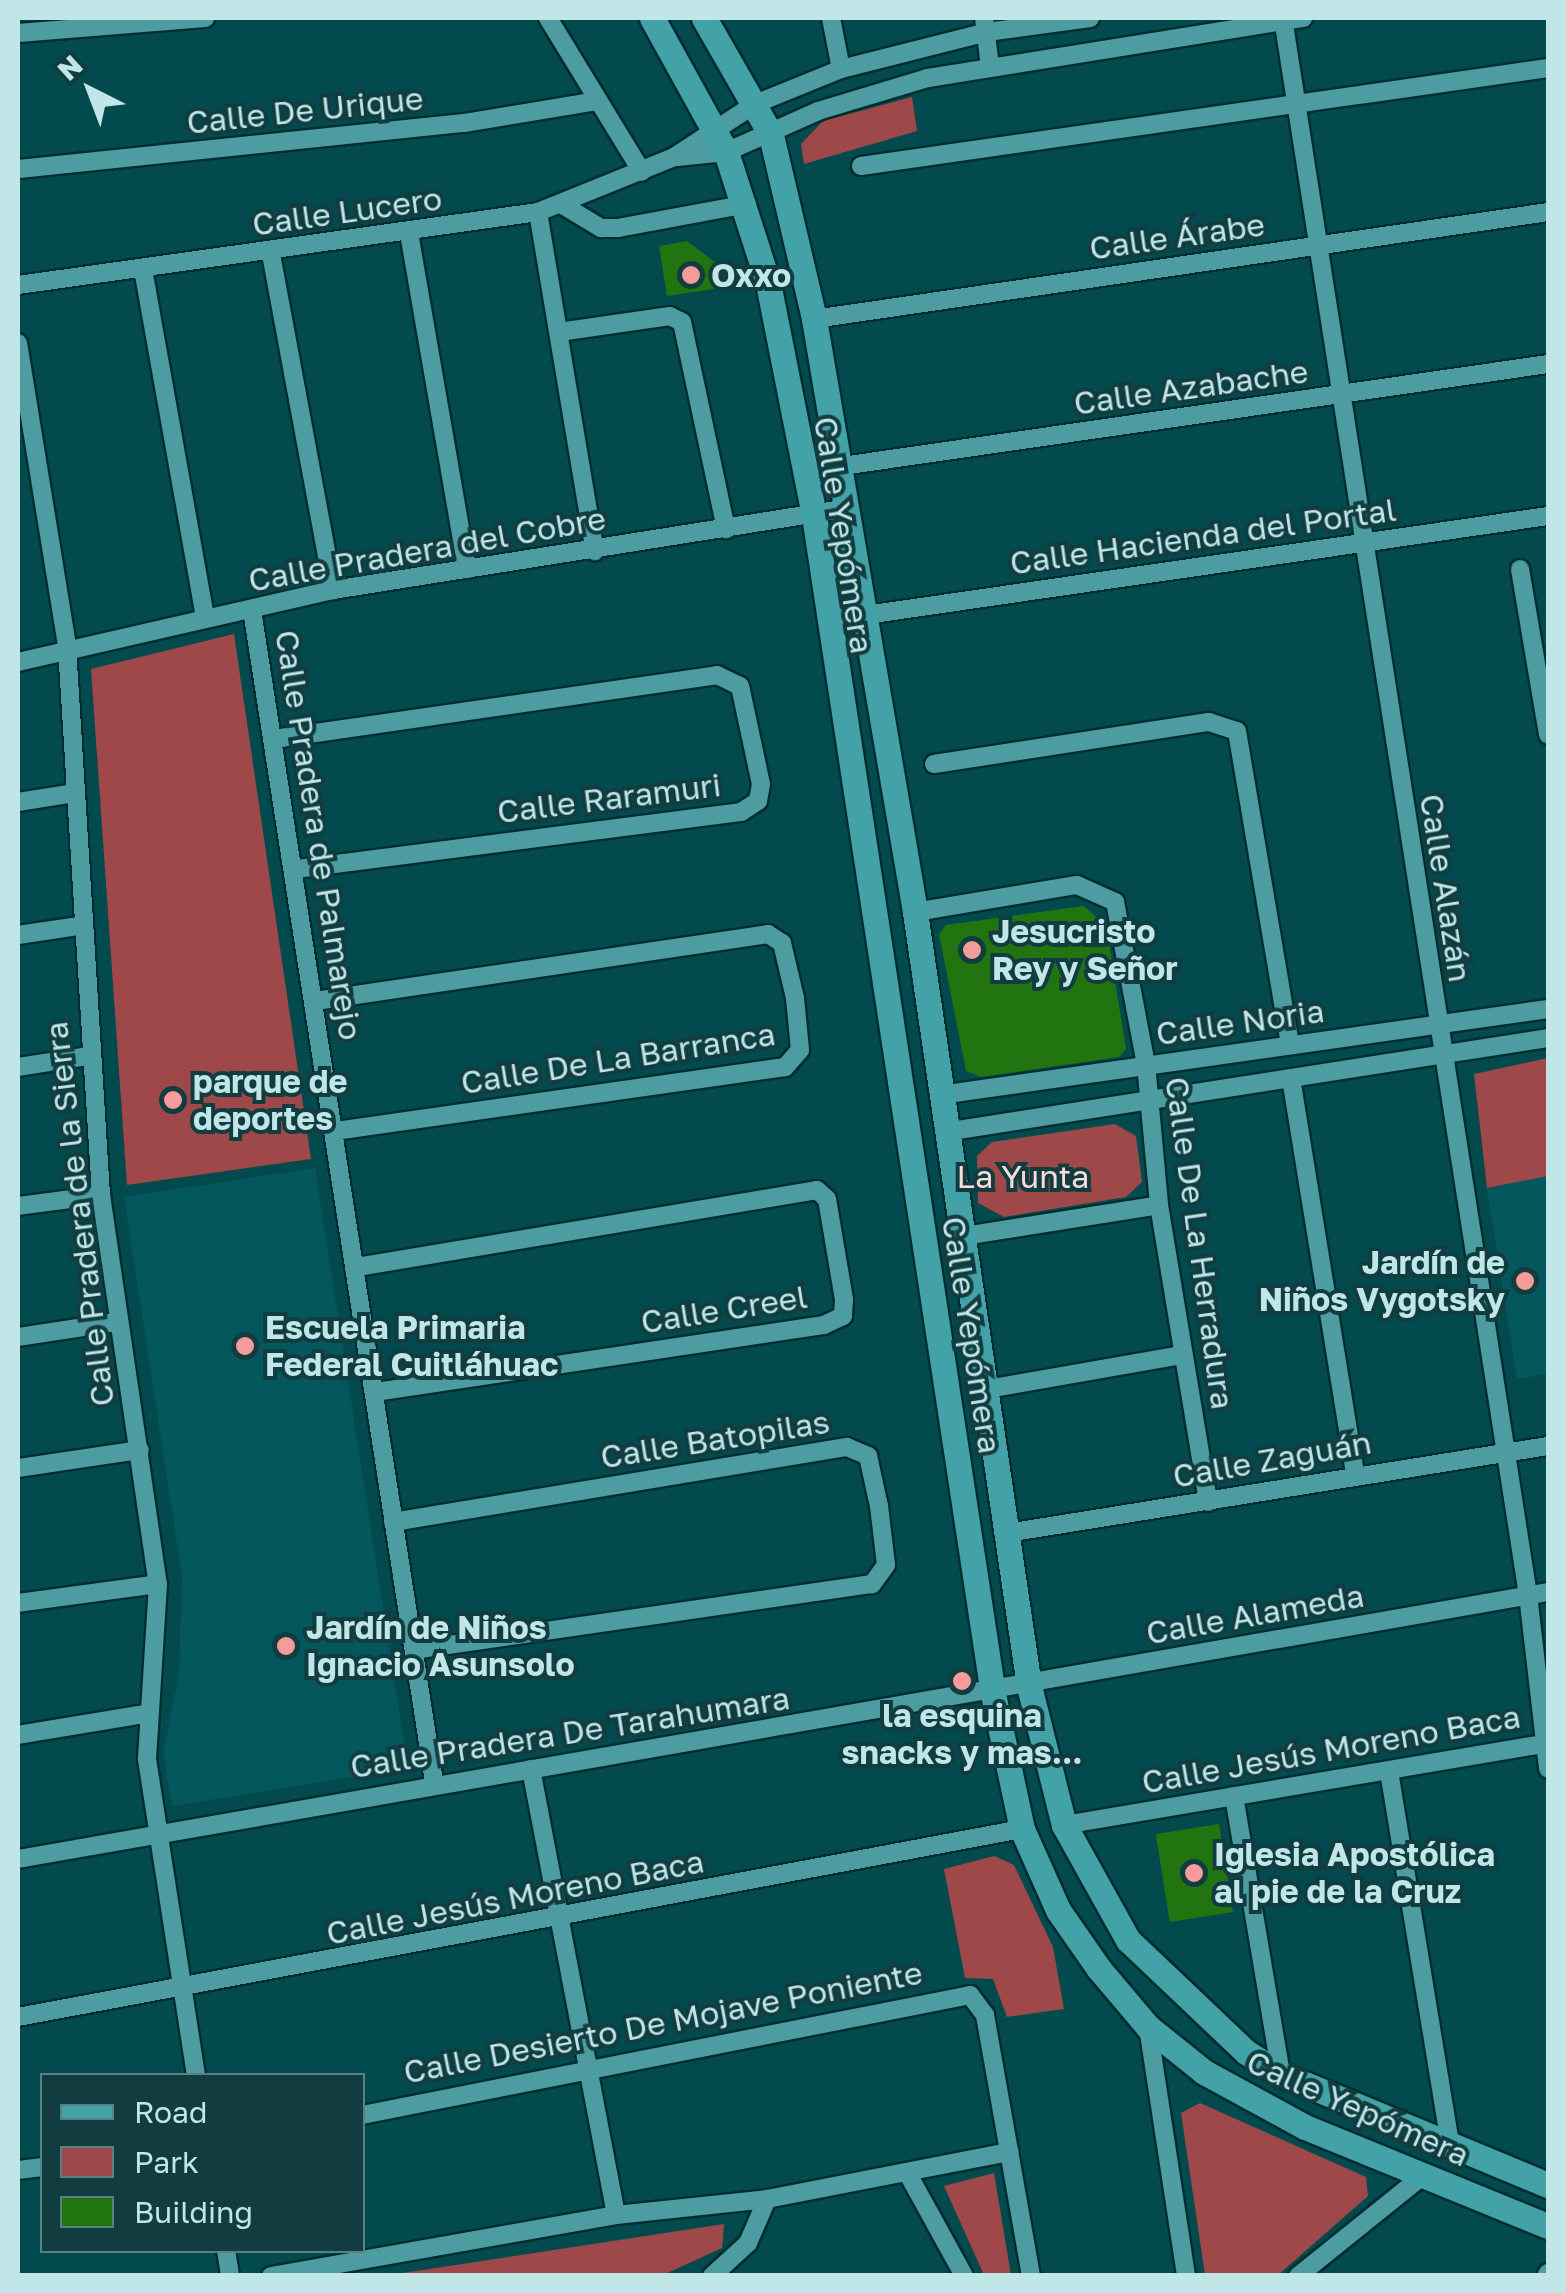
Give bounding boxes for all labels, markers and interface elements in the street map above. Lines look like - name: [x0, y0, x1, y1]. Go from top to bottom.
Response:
- north arrow: [40, 40, 140, 140]
- text: N: [51, 48, 89, 87]
- street label: Calle De Urique: [185, 78, 425, 142]
- street label: Calle Lucero: [250, 179, 444, 243]
- street label: Calle Árabe: [1087, 205, 1267, 267]
- place label: Oxxo: [711, 256, 791, 294]
- marker: Oxxo: [680, 264, 702, 286]
- street label: Calle Azabache: [1071, 352, 1311, 422]
- street label: Calle Yepómera: [806, 414, 882, 656]
- street label: Calle Hacienda del Portal: [1007, 490, 1399, 582]
- street label: Calle Pradera del Cobre: [245, 499, 609, 599]
- street label: Calle Pradera de Palmarejo: [268, 627, 370, 1043]
- street label: Calle Raramuri: [495, 765, 723, 831]
- street label: Calle Alazán: [1412, 791, 1480, 985]
- place label: Jesucristo Rey y Señor: [992, 913, 1178, 988]
- marker: Jesucristo Rey y Señor: [961, 939, 983, 961]
- street label: Calle Noria: [1154, 991, 1326, 1053]
- street label: Calle De La Barranca: [458, 1014, 778, 1102]
- street label: Calle Pradera de la Sierra: [36, 1020, 122, 1408]
- place label: parque de deportes: [193, 1063, 347, 1138]
- street label: Calle De La Herradura: [1158, 1074, 1242, 1412]
- marker: parque de deportes: [162, 1089, 184, 1111]
- park label: La Yunta: [957, 1157, 1089, 1195]
- street label: Calle Yepómera: [934, 1214, 1010, 1456]
- place label: Jardín de Niños Vygotsky: [1259, 1244, 1505, 1319]
- marker: Jardín de Niños Vygotsky: [1514, 1270, 1536, 1292]
- street label: Calle Creel: [638, 1277, 810, 1341]
- place label: Escuela Primaria Federal Cuitláhuac: [265, 1309, 558, 1384]
- marker: Escuela Primaria Federal Cuitláhuac: [234, 1335, 256, 1357]
- street label: Calle Batopilas: [598, 1402, 832, 1476]
- street label: Calle Zaguán: [1170, 1423, 1374, 1495]
- street label: Calle Alameda: [1143, 1576, 1367, 1652]
- place label: Jardín de Niños Ignacio Asunsolo: [306, 1609, 575, 1684]
- marker: Jardín de Niños Ignacio Asunsolo: [275, 1635, 297, 1657]
- marker: la esquina snacks y mas...: [951, 1670, 973, 1692]
- street label: Calle Pradera De Tarahumara: [348, 1678, 792, 1786]
- place label: la esquina snacks y mas...: [842, 1697, 1082, 1772]
- street label: Calle Jesús Moreno Baca: [1139, 1697, 1523, 1801]
- place label: Iglesia Apostólica al pie de la Cruz: [1214, 1836, 1495, 1911]
- street label: Calle Jesús Moreno Baca: [323, 1842, 707, 1952]
- marker: Iglesia Apostólica al pie de la Cruz: [1183, 1862, 1205, 1884]
- street label: Calle Desierto De Mojave Poniente: [400, 1953, 926, 2091]
- street label: Calle Yepómera: [1241, 2042, 1475, 2174]
- legend: [40, 2073, 365, 2253]
- text: Road: [134, 2094, 208, 2130]
- text: Park: [134, 2144, 199, 2180]
- text: Building: [134, 2194, 253, 2230]

